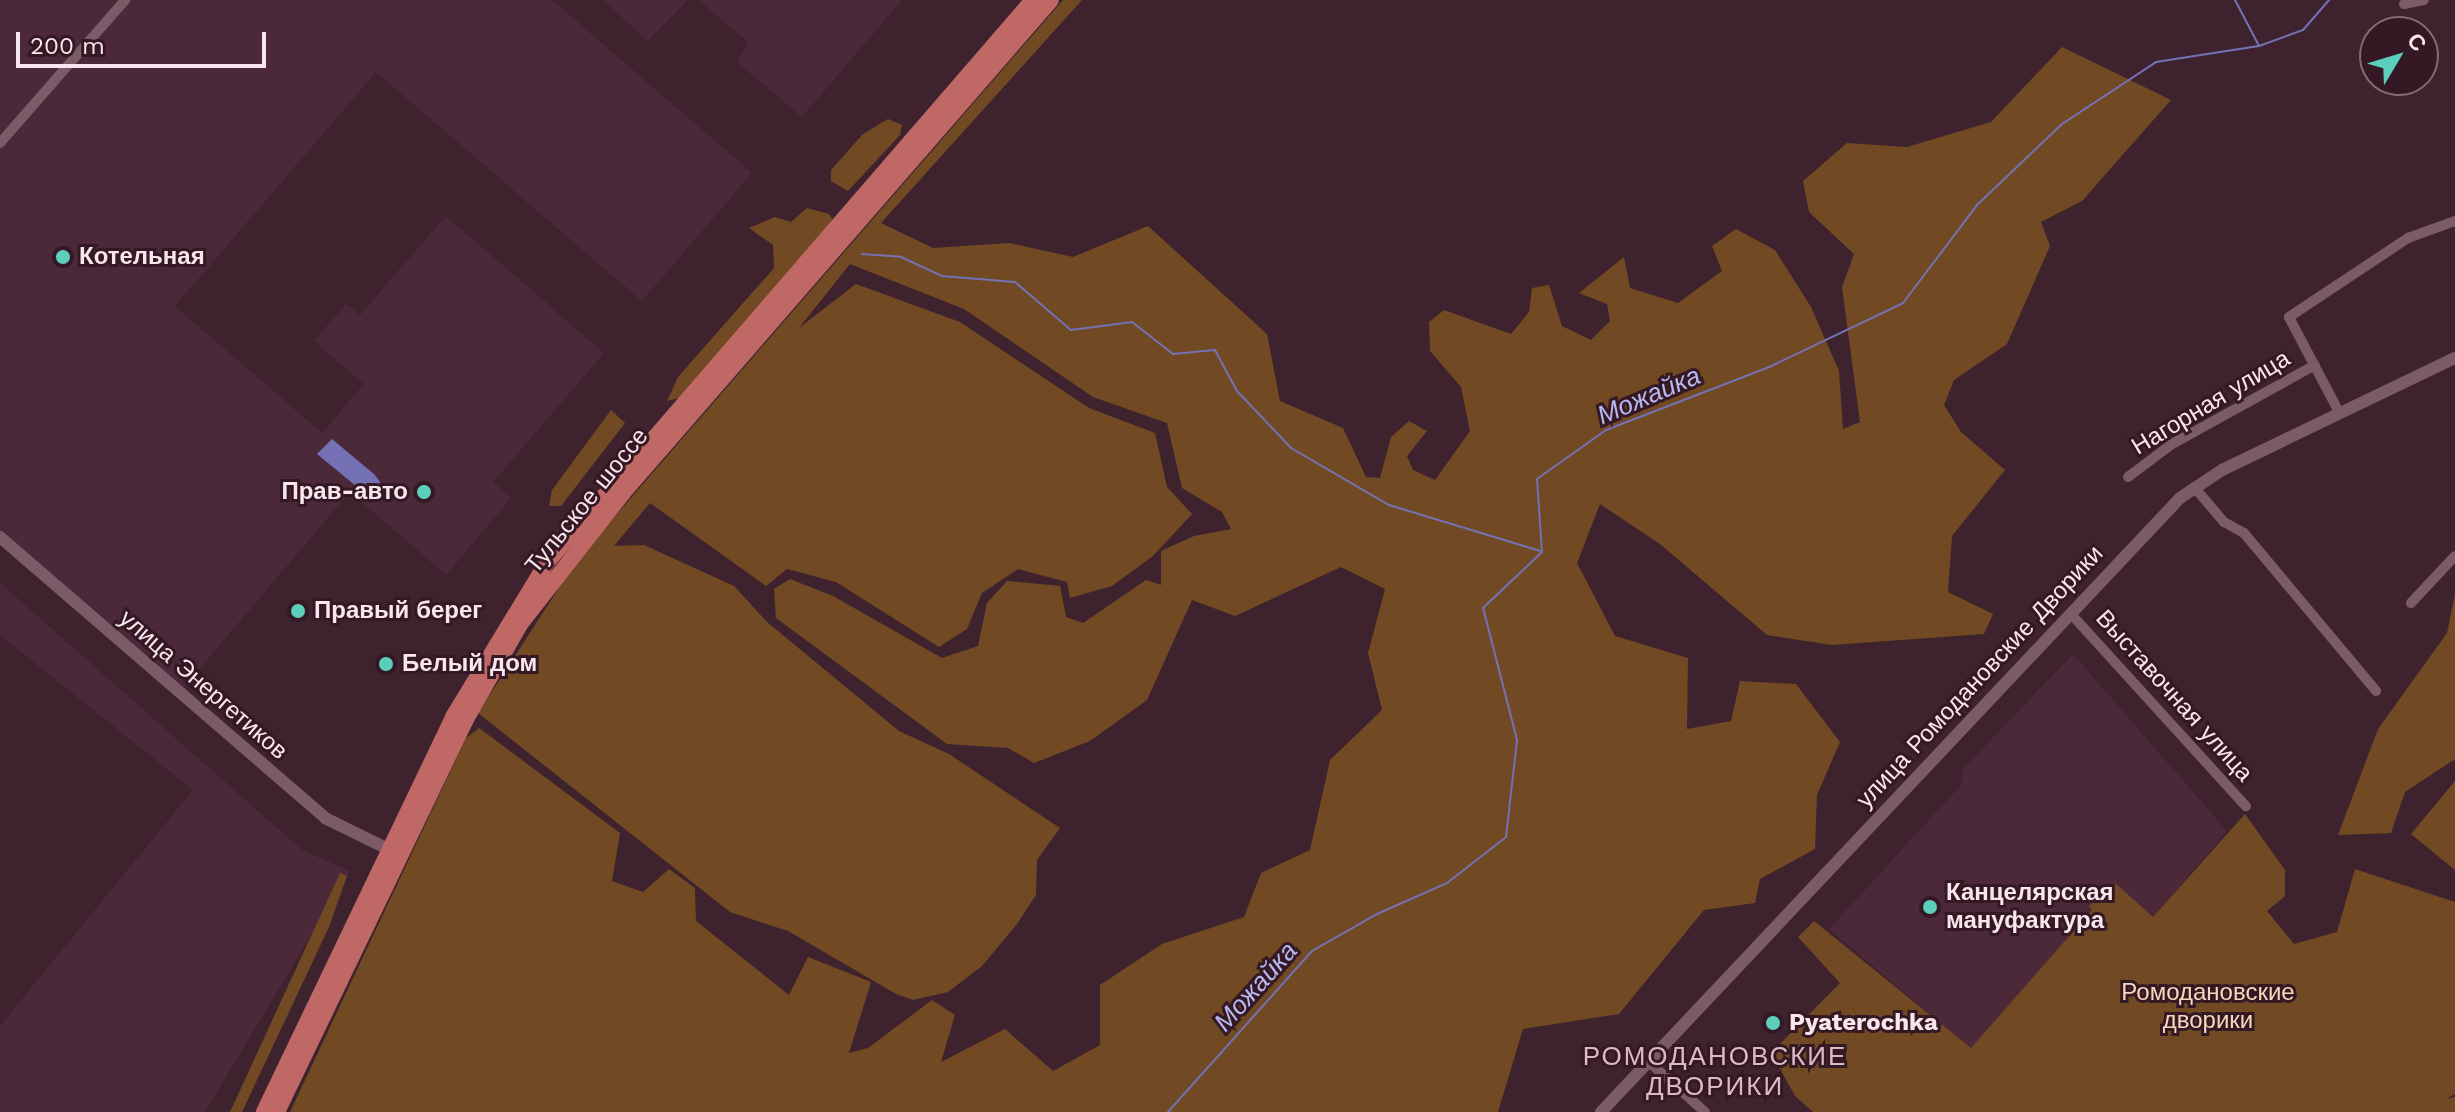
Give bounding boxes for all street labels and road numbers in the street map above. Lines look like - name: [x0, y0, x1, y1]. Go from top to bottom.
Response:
- street label: Нагорная улица: [2127, 344, 2295, 462]
- street label: Тульское шоссе: [520, 422, 654, 580]
- street label: улица Ромодановские Дворики: [1851, 540, 2109, 814]
- street label: улица Энергетиков: [113, 604, 293, 766]
- street label: Выставочная улица: [2089, 604, 2259, 788]

